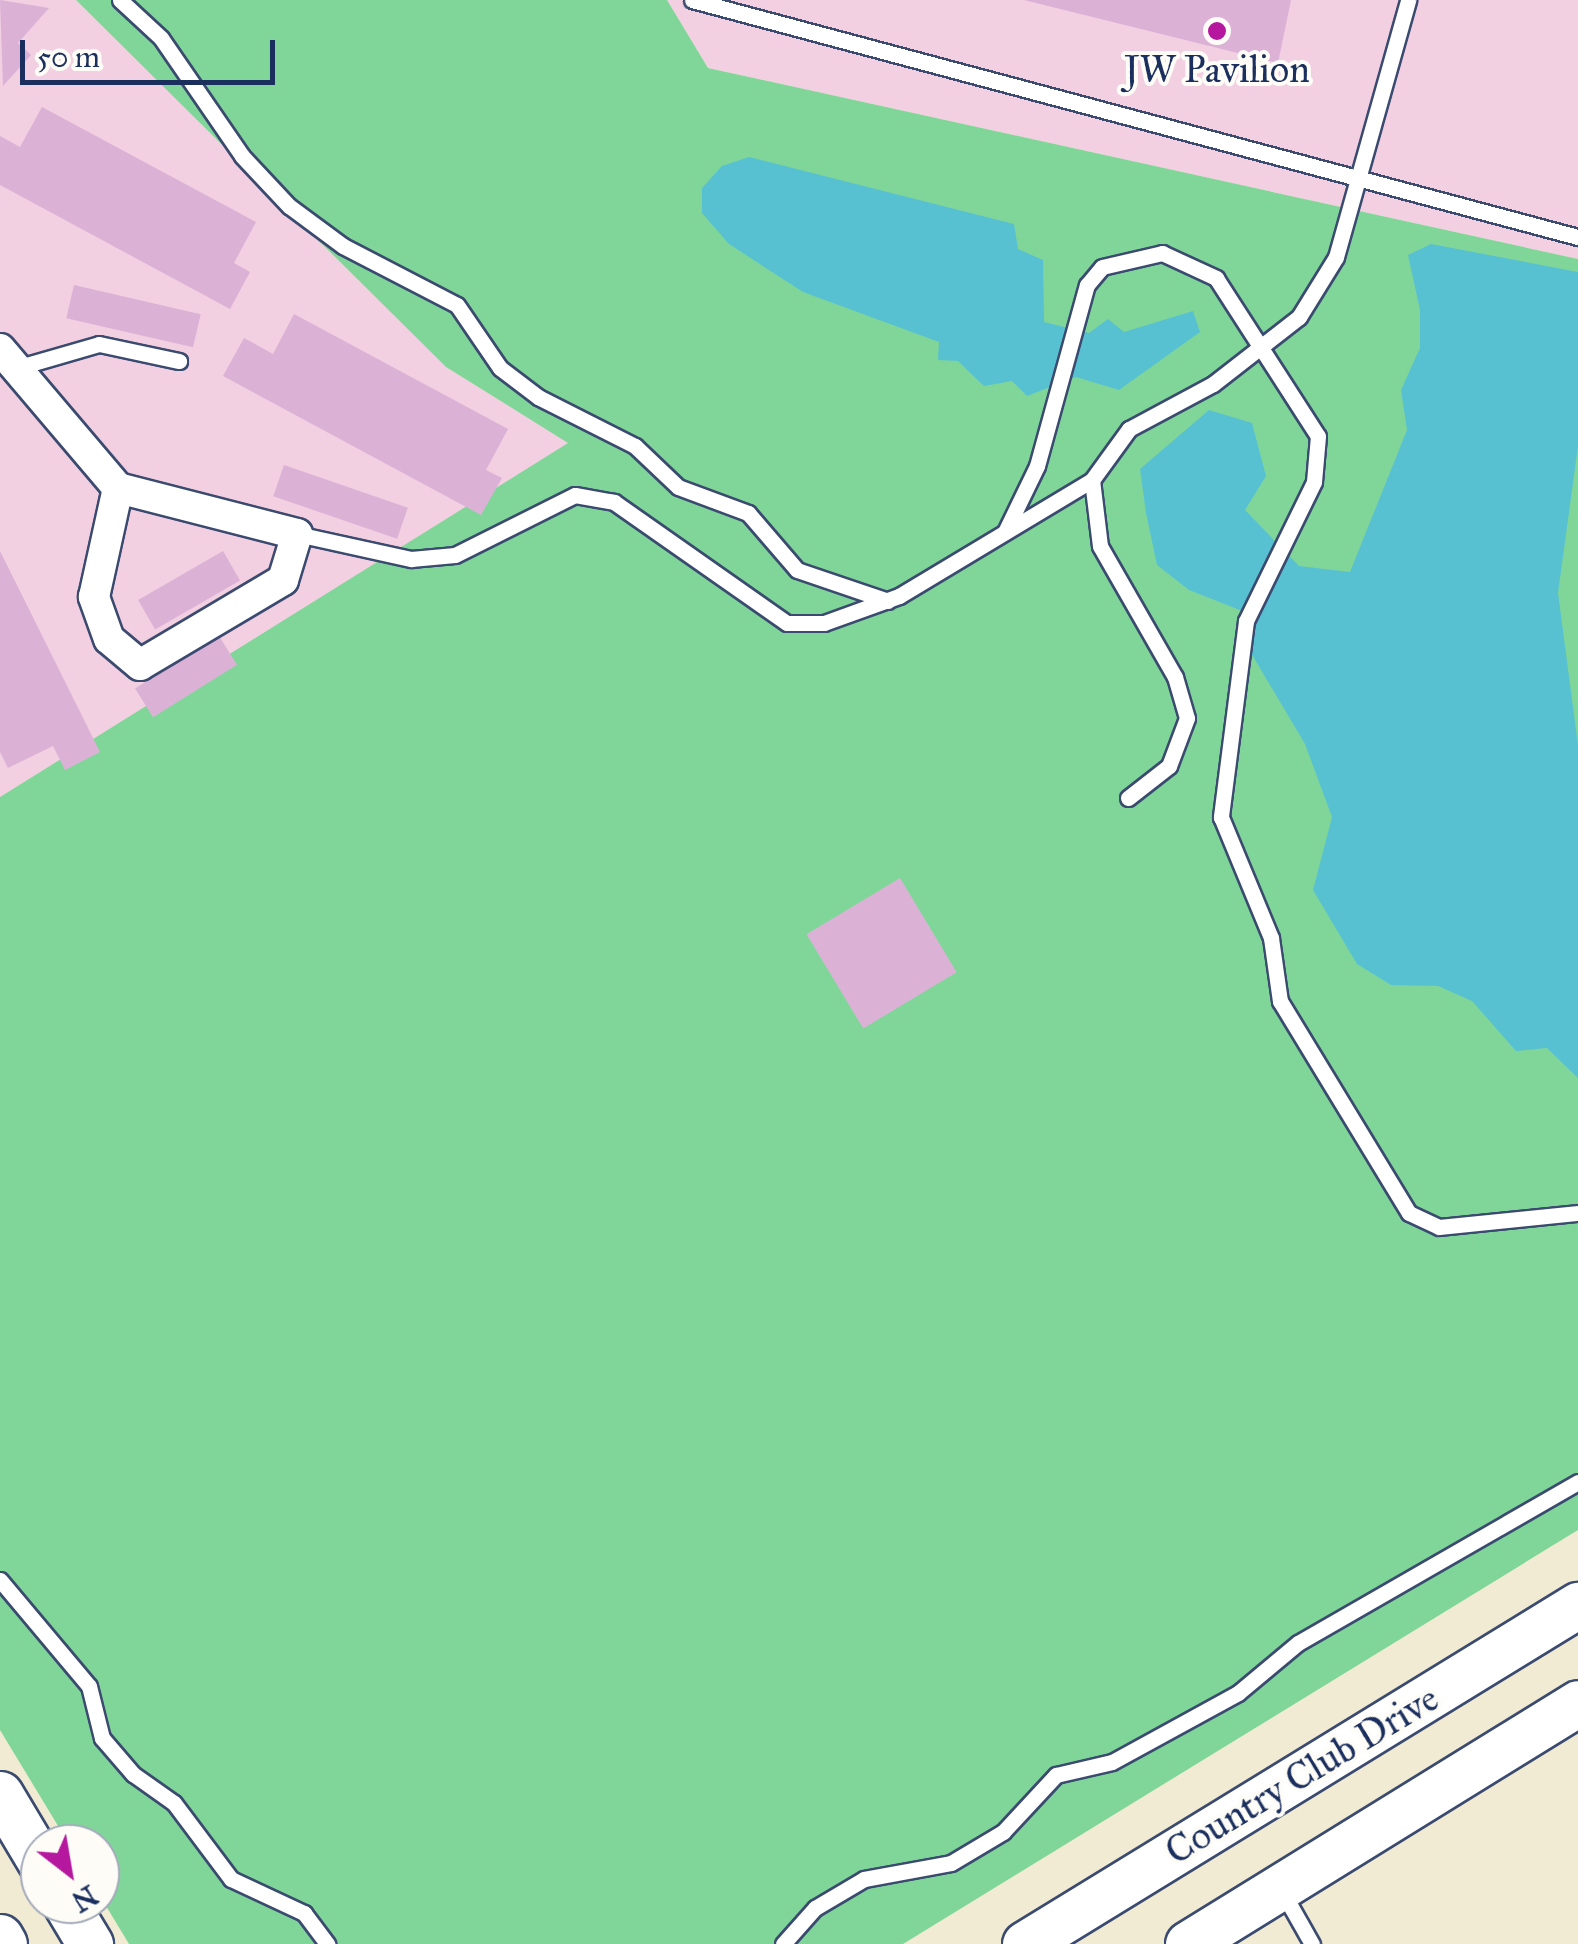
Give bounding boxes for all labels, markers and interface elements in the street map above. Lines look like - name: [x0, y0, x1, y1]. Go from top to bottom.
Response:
- scale bar: [25, 20, 280, 82]
- marker: JW Pavilion: [1206, 20, 1228, 42]
- text: 50 m: [37, 39, 100, 75]
- place label: JW Pavilion: [1124, 47, 1310, 93]
- street label: Country Club Drive: [1157, 1676, 1447, 1874]
- north arrow: [20, 1824, 120, 1924]
- text: N: [65, 1877, 104, 1920]

